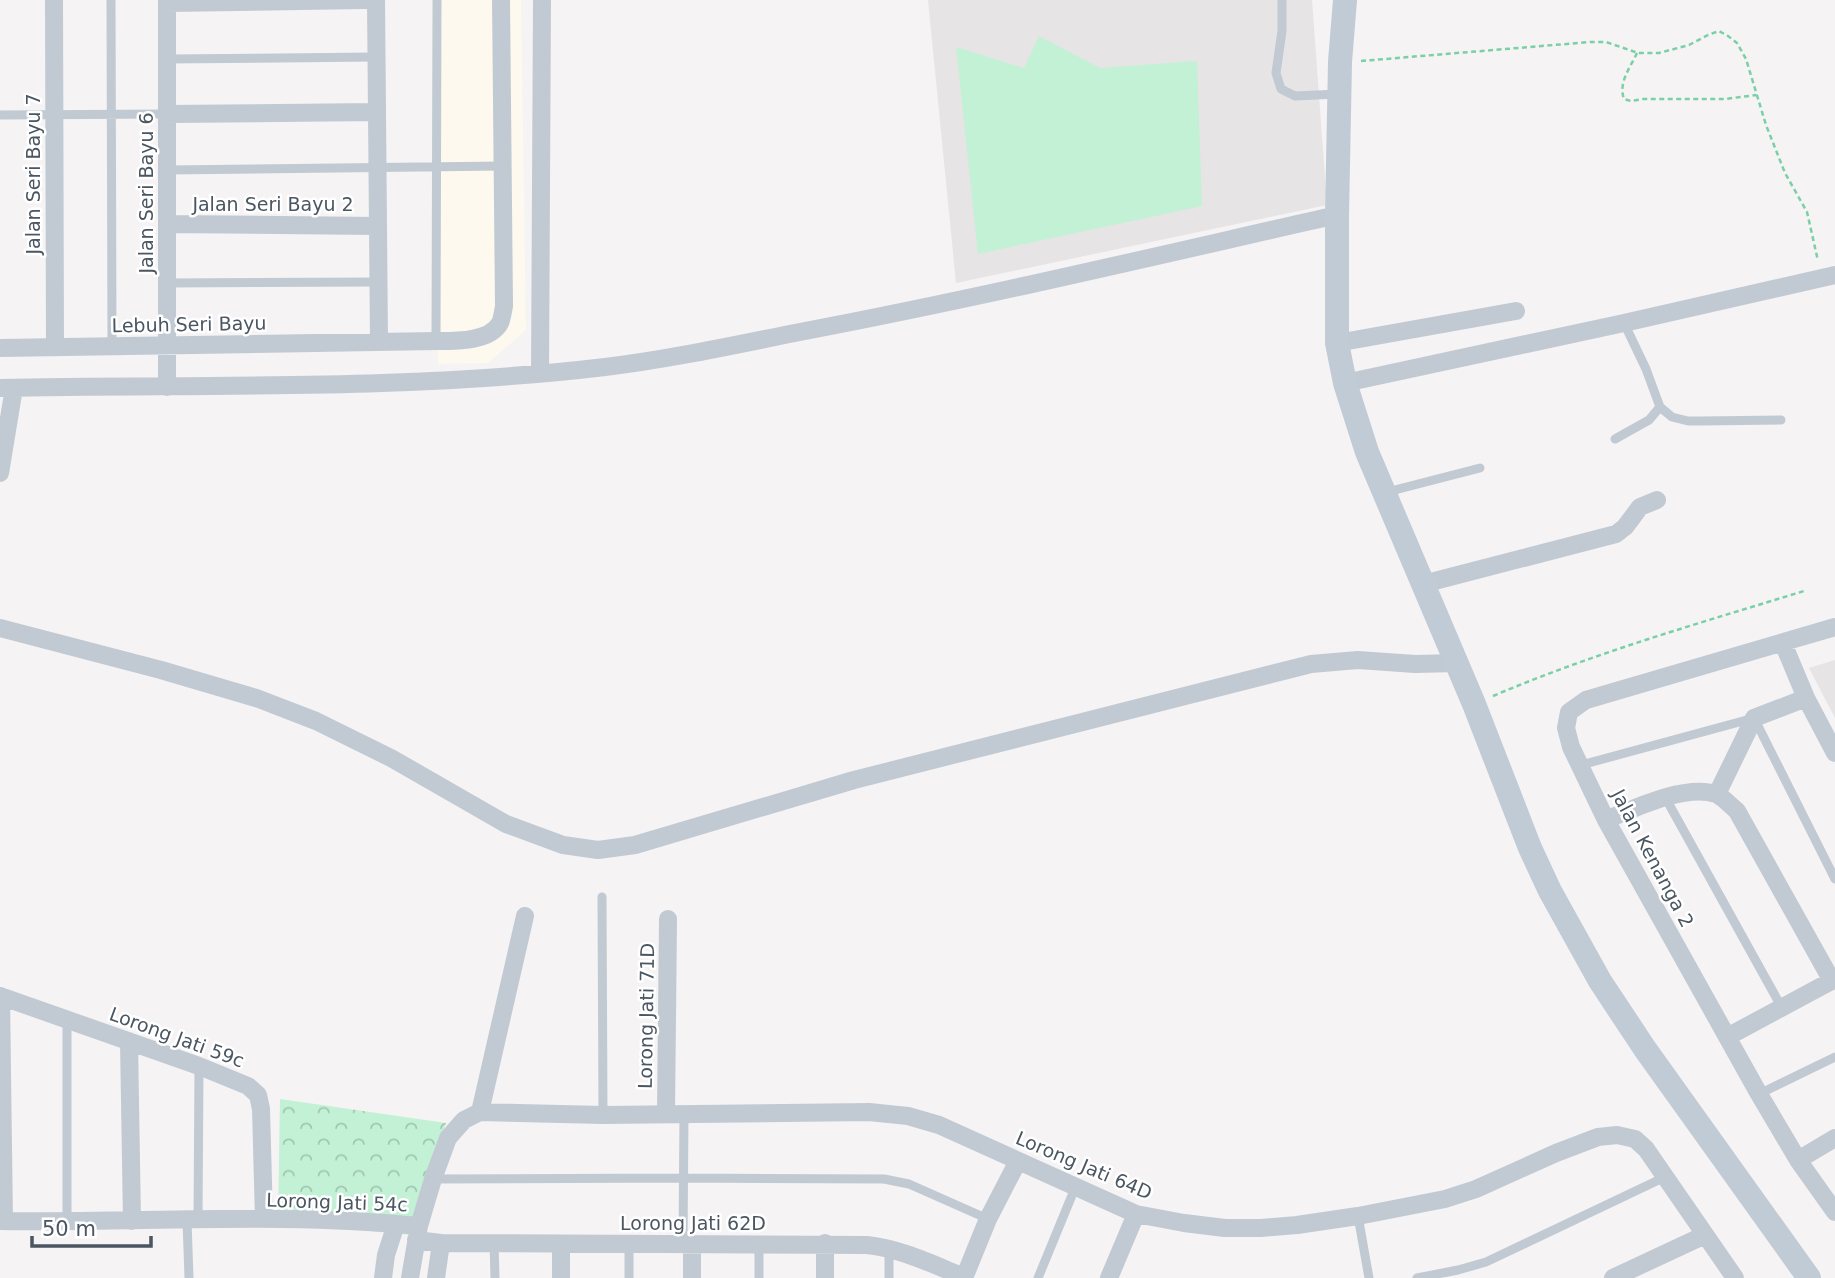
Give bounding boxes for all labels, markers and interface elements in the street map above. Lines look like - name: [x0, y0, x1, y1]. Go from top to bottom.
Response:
- street label: Jalan Seri Bayu 7: [22, 93, 44, 256]
- street label: Jalan Seri Bayu 6: [135, 112, 157, 275]
- street label: Jalan Seri Bayu 2: [191, 193, 354, 215]
- street label: Lebuh Seri Bayu: [111, 312, 267, 336]
- street label: Jalan Kenanga 2: [1607, 784, 1699, 931]
- street label: Lorong Jati 71D: [634, 943, 658, 1089]
- street label: Lorong Jati 59c: [107, 1002, 247, 1072]
- street label: Lorong Jati 64D: [1013, 1126, 1155, 1204]
- street label: Lorong Jati 54c: [266, 1189, 408, 1215]
- scale bar: [32, 1204, 150, 1248]
- street label: Lorong Jati 62D: [620, 1212, 766, 1234]
- text: 50 m: [42, 1217, 96, 1241]

